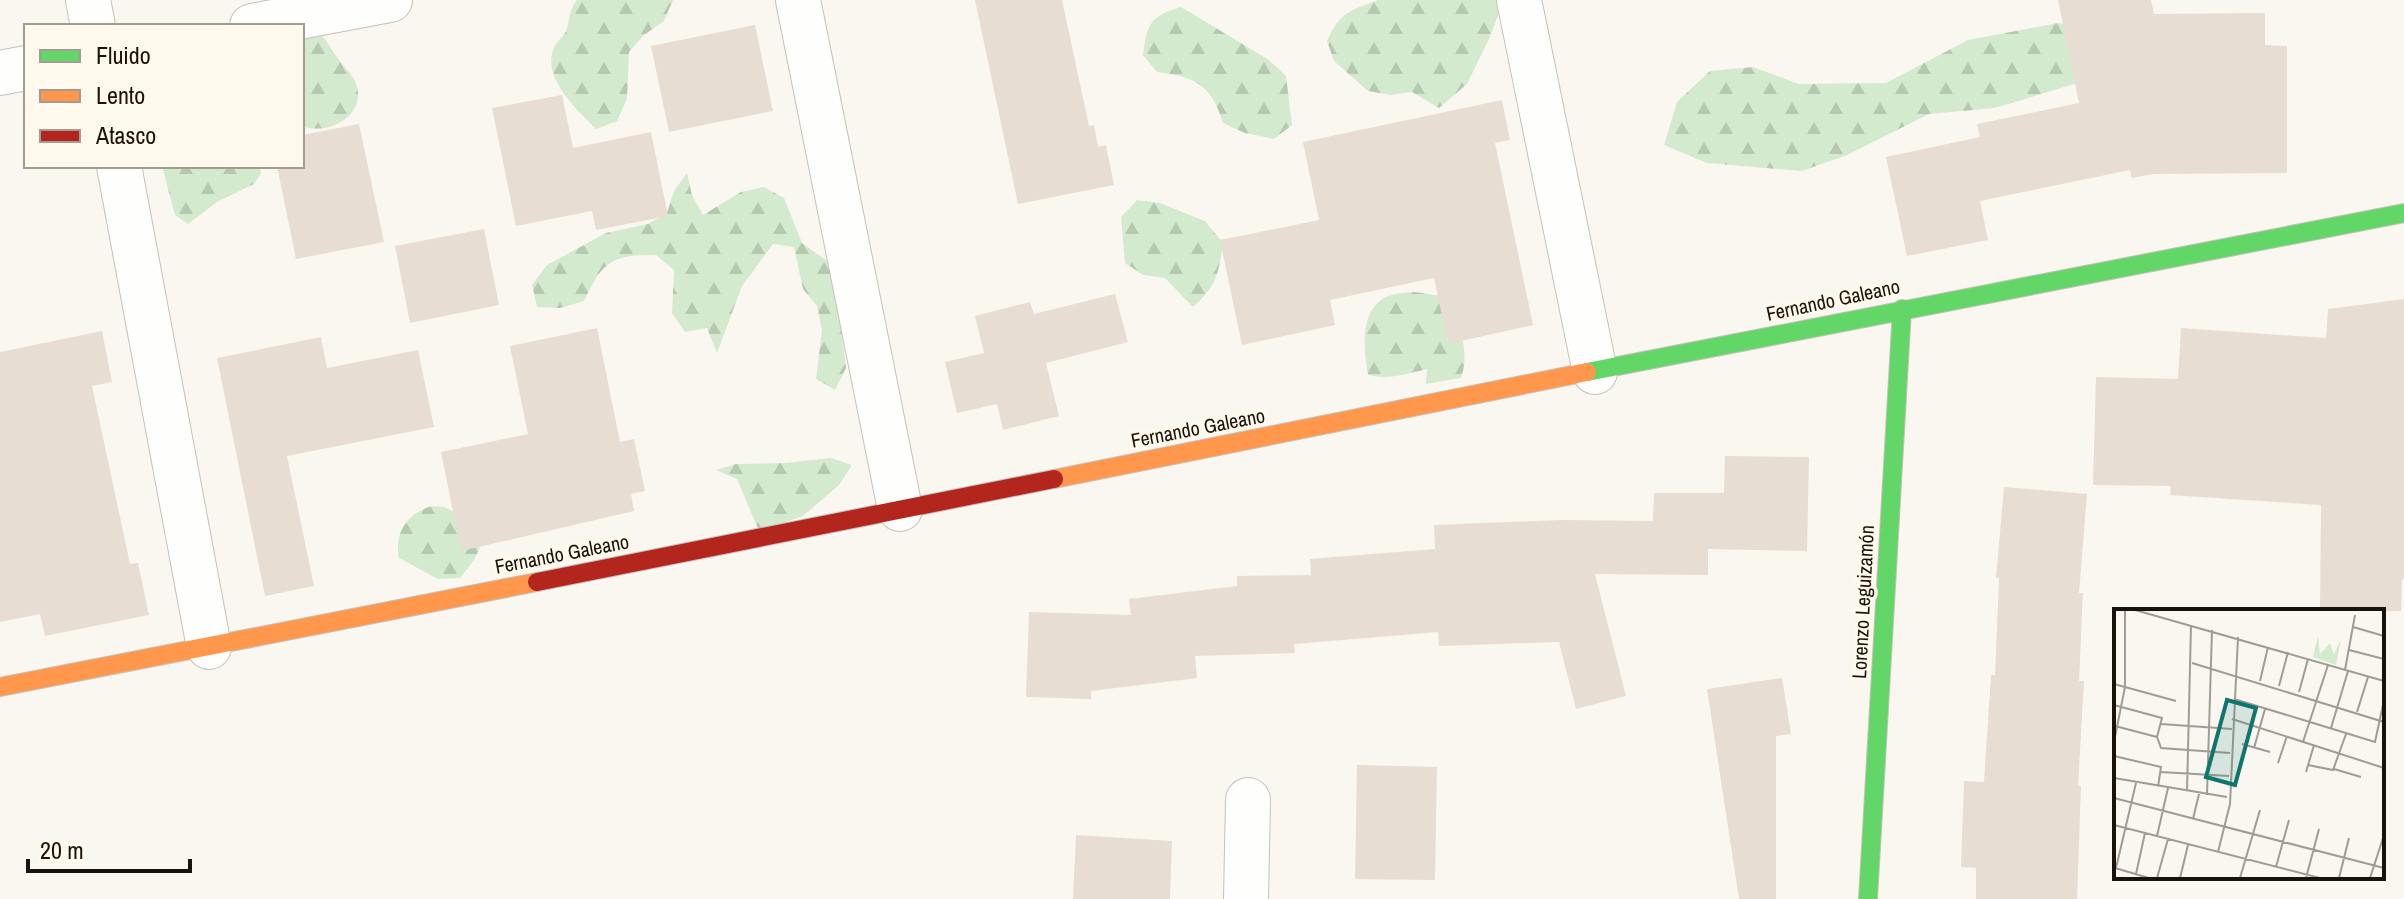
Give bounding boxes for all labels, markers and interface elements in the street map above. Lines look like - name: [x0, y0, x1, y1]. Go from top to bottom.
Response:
- legend: [24, 24, 304, 168]
- text: Fluido: [96, 39, 151, 71]
- text: Lento: [96, 79, 145, 111]
- text: Atasco: [95, 119, 156, 151]
- street label: Fernando Galeano: [1764, 272, 1902, 327]
- street label: Fernando Galeano: [1129, 401, 1267, 454]
- street label: Lorenzo Leguizamón: [1845, 524, 1880, 680]
- street label: Fernando Galeano: [493, 527, 631, 580]
- inset map: [2114, 609, 2384, 879]
- scale bar: [28, 823, 190, 873]
- text: 20 m: [40, 834, 84, 866]

